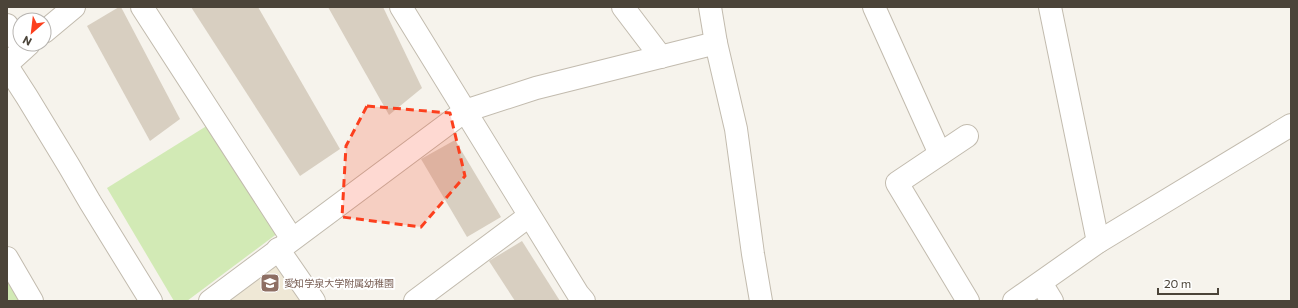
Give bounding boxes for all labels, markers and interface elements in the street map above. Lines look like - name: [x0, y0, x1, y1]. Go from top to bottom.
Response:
- north arrow: [12, 12, 52, 52]
- text: N: [20, 34, 34, 49]
- scale bar: [1158, 270, 1218, 296]
- school or university icon: 愛知学泉大学附属幼稚園: [259, 272, 281, 294]
- text: 20 m: [1164, 276, 1191, 290]
- place label: 愛知学泉大学附属幼稚園: [284, 277, 394, 289]

